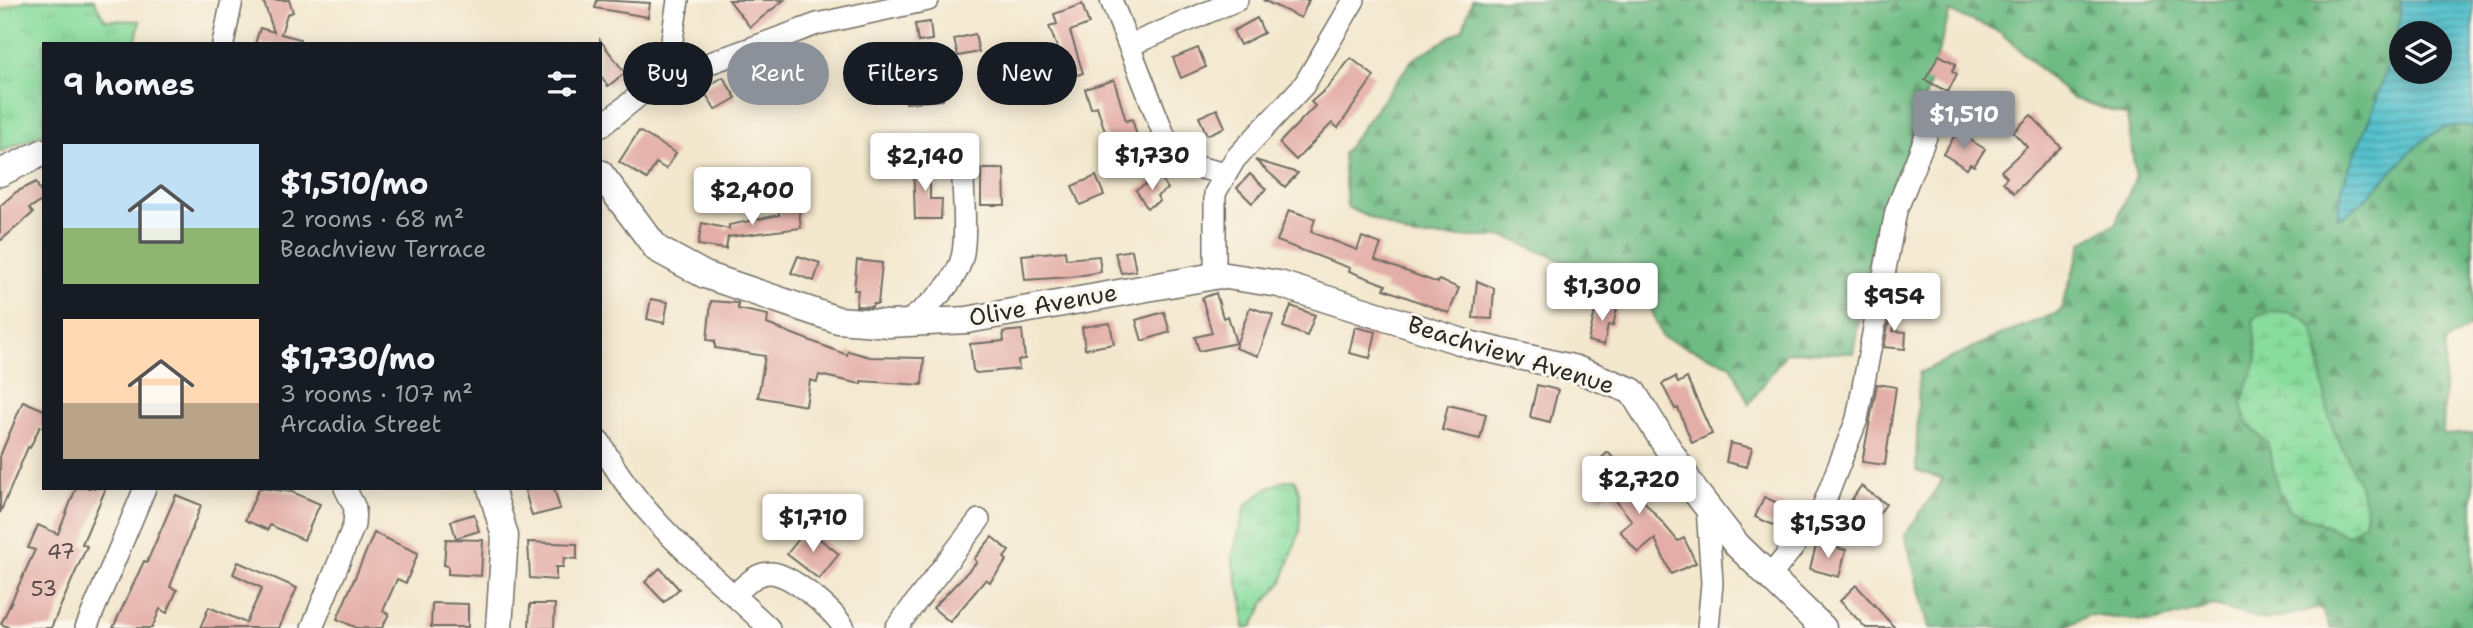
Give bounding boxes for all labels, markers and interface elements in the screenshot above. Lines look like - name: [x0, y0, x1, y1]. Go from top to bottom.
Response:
- map controls: [2389, 21, 2452, 84]
- button: layers: [2389, 21, 2452, 84]
- chip: Buy: [623, 42, 713, 105]
- chip: Rent: [727, 42, 829, 105]
- chip: Filters: [843, 42, 963, 105]
- chip: New: [977, 42, 1077, 105]
- text: 9 homes: [63, 64, 195, 105]
- icon: filters: [543, 65, 581, 103]
- pin: $1,510: [1907, 92, 2021, 151]
- text: $1,510: [1929, 99, 1999, 129]
- pin: $1,730: [1095, 132, 1209, 192]
- pin: $2,140: [868, 134, 982, 193]
- text: $1,730: [1114, 140, 1190, 170]
- text: $2,140: [886, 141, 964, 171]
- text: $1,510/mo: [280, 163, 428, 204]
- pin: $2,400: [695, 168, 809, 227]
- icon: home: [119, 172, 203, 256]
- text: $2,400: [710, 175, 794, 205]
- text: 2 rooms · 68 m²: [280, 204, 464, 234]
- text: Beachview Terrace: [280, 234, 486, 264]
- pin: $1,300: [1545, 264, 1659, 323]
- text: $1,300: [1563, 271, 1641, 301]
- pin: $954: [1853, 274, 1935, 333]
- street label: Olive Avenue: [966, 276, 1120, 334]
- text: $954: [1863, 281, 1925, 311]
- street label: Beachview Avenue: [1404, 308, 1618, 402]
- text: $1,730/mo: [280, 338, 436, 379]
- icon: home: [119, 347, 203, 431]
- text: 3 rooms · 107 m²: [280, 379, 473, 409]
- text: Arcadia Street: [280, 409, 442, 439]
- pin: $2,720: [1582, 456, 1696, 516]
- text: $2,720: [1598, 464, 1680, 494]
- pin: $1,710: [756, 494, 870, 554]
- pin: $1,530: [1771, 500, 1885, 560]
- text: $1,710: [778, 502, 848, 532]
- text: $1,530: [1790, 508, 1866, 538]
- house number: 47: [47, 538, 75, 566]
- house number: 53: [31, 575, 57, 603]

